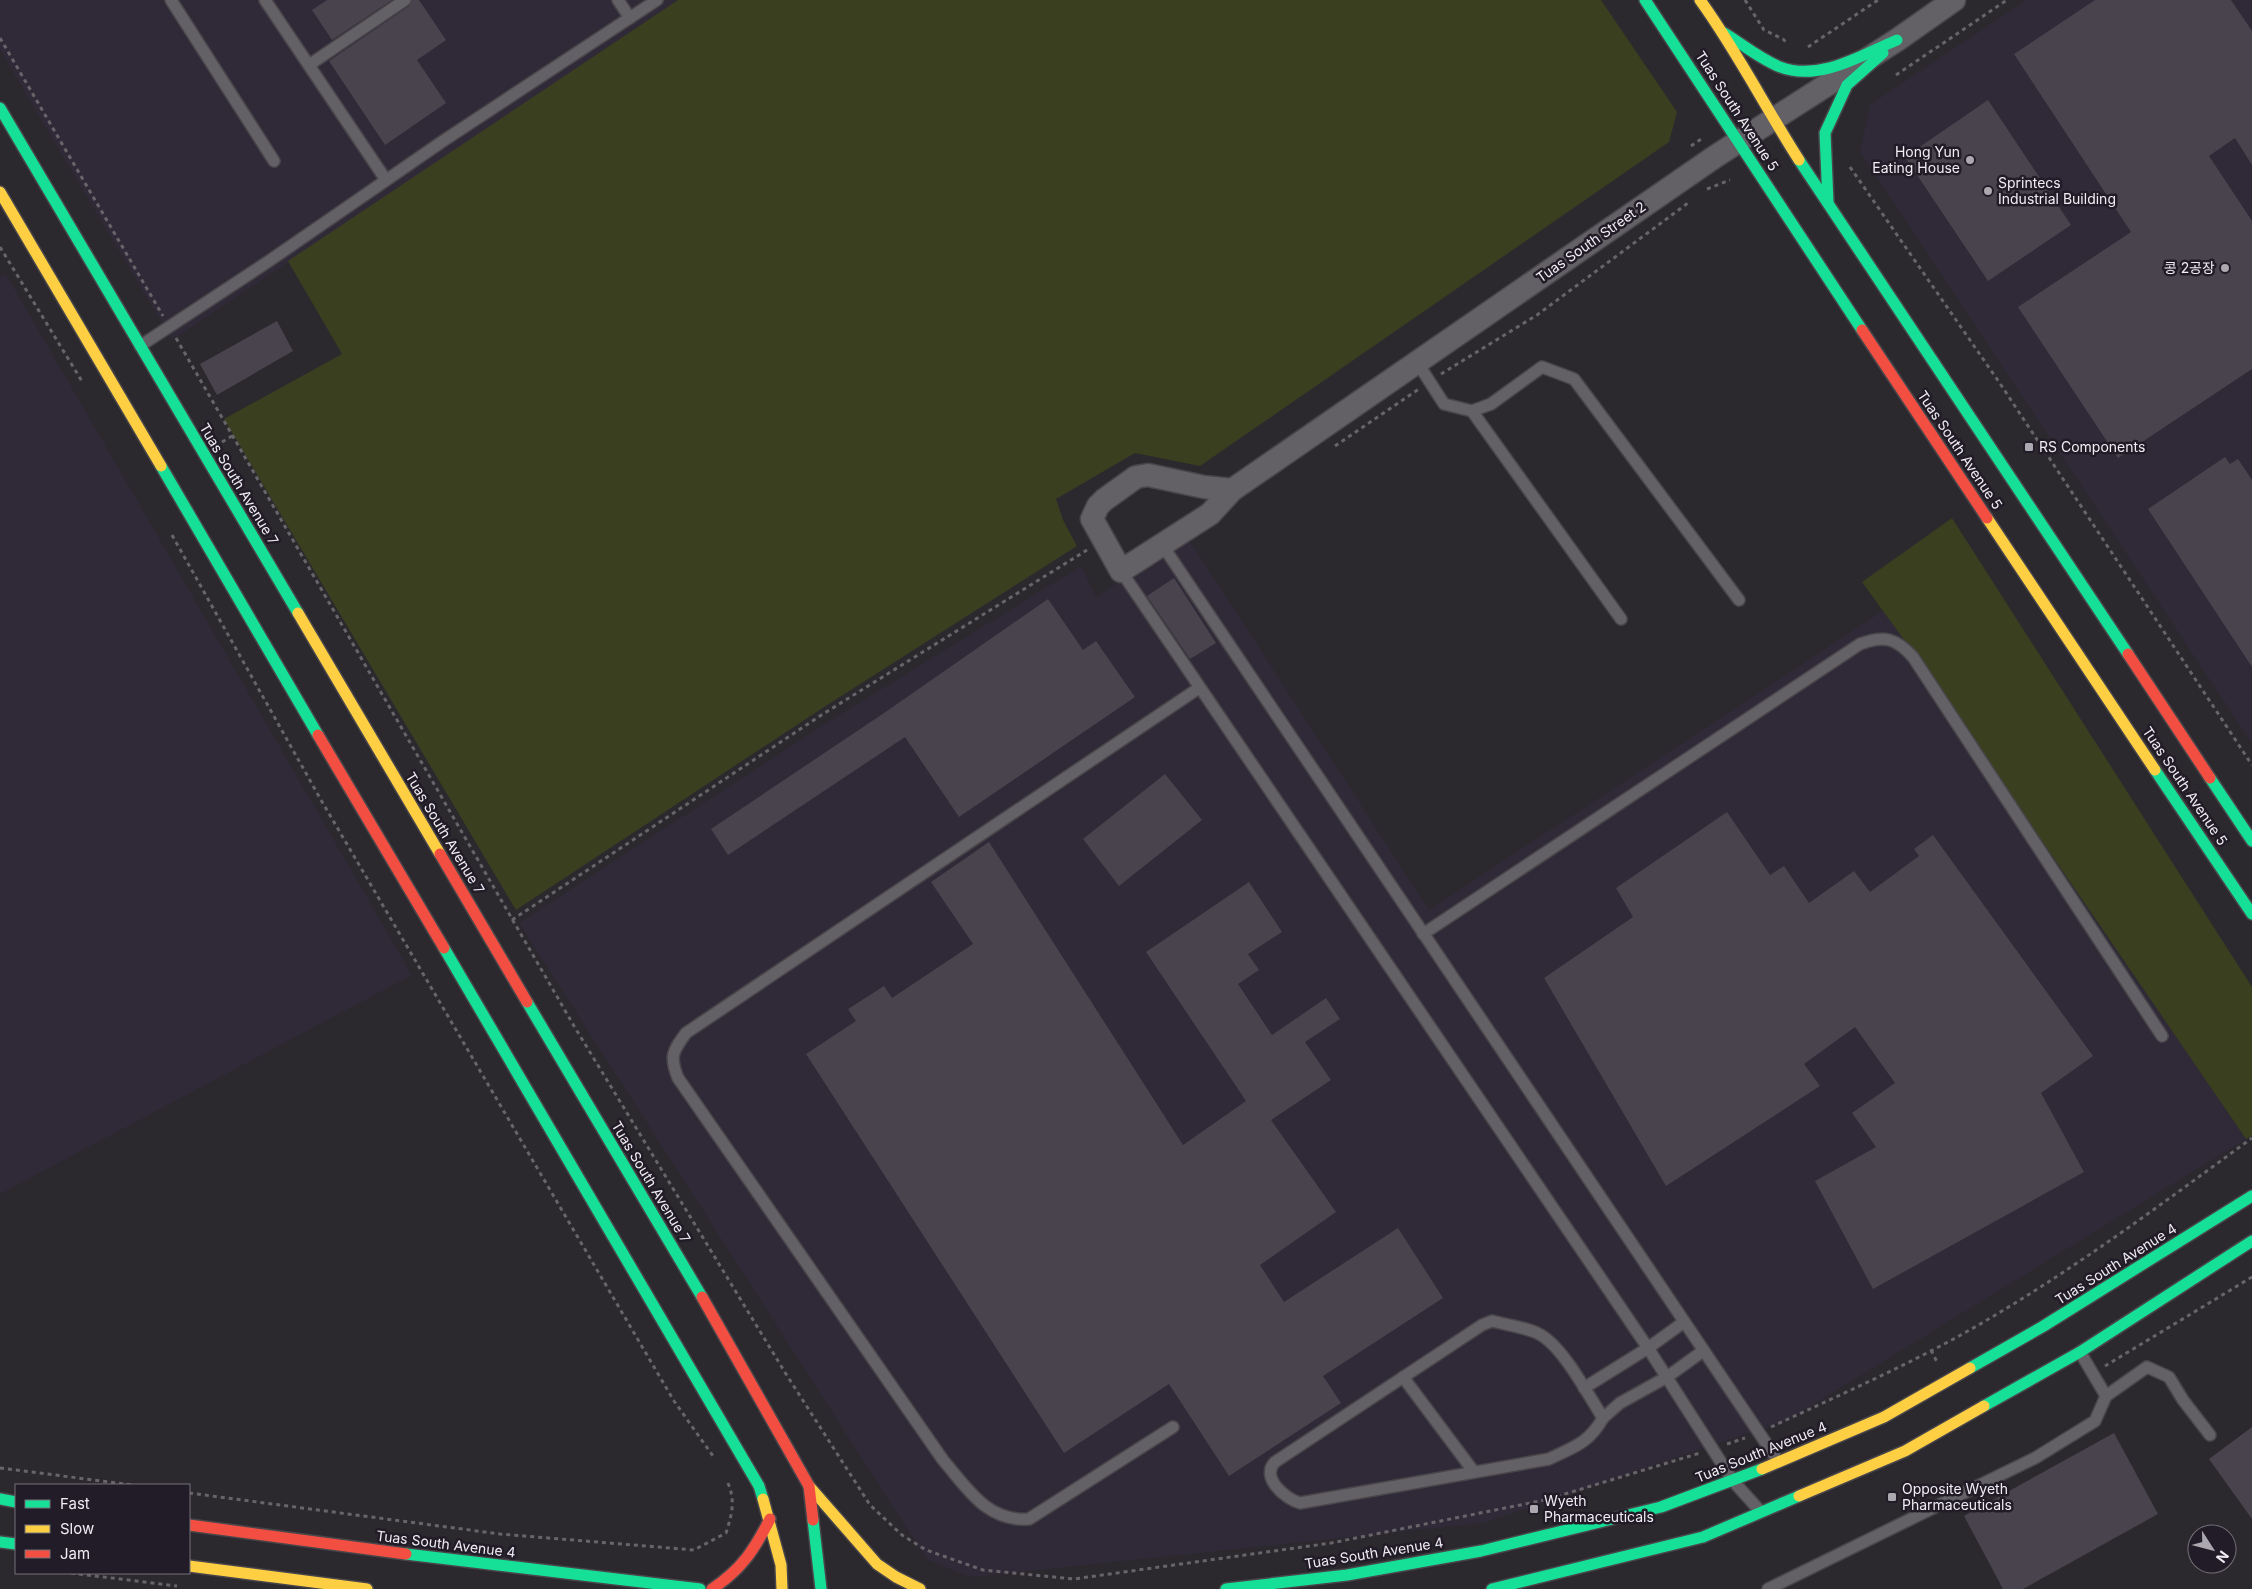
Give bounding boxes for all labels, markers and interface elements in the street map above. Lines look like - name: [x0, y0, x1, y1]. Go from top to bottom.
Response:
- street label: Tuas South Avenue 5: [1692, 48, 1783, 174]
- place label: Hong Yun Eating House: [1872, 143, 1960, 176]
- marker: Hong Yun Eating House: [1964, 154, 1976, 166]
- place label: Sprintecs Industrial Building: [1998, 174, 2116, 207]
- marker: Sprintecs Industrial Building: [1982, 185, 1994, 197]
- street label: Tuas South Street 2: [1533, 197, 1649, 286]
- place label: 콩 2공장: [2164, 259, 2215, 276]
- marker: 콩 2공장: [2219, 262, 2231, 274]
- street label: Tuas South Avenue 5: [1914, 387, 2006, 512]
- street label: Tuas South Avenue 7: [196, 420, 283, 548]
- place label: RS Components: [2039, 438, 2145, 455]
- marker: RS Components: [2023, 441, 2035, 453]
- street label: Tuas South Avenue 5: [2139, 723, 2231, 848]
- street label: Tuas South Avenue 7: [402, 769, 489, 897]
- street label: Tuas South Avenue 7: [608, 1118, 695, 1246]
- street label: Tuas South Avenue 4: [2052, 1219, 2180, 1308]
- street label: Tuas South Avenue 4: [1693, 1417, 1829, 1486]
- place label: Opposite Wyeth Pharmaceuticals: [1902, 1480, 2012, 1513]
- legend: [15, 1484, 190, 1574]
- marker: Opposite Wyeth Pharmaceuticals: [1886, 1491, 1898, 1503]
- place label: Wyeth Pharmaceuticals: [1544, 1492, 1654, 1525]
- text: Fast: [60, 1494, 90, 1513]
- marker: Wyeth Pharmaceuticals: [1528, 1503, 1540, 1515]
- text: Slow: [60, 1519, 94, 1538]
- north arrow: [2187, 1524, 2237, 1574]
- street label: Tuas South Avenue 4: [376, 1527, 517, 1560]
- street label: Tuas South Avenue 4: [1303, 1533, 1444, 1572]
- text: Jam: [60, 1544, 90, 1563]
- text: N: [2213, 1548, 2233, 1566]

